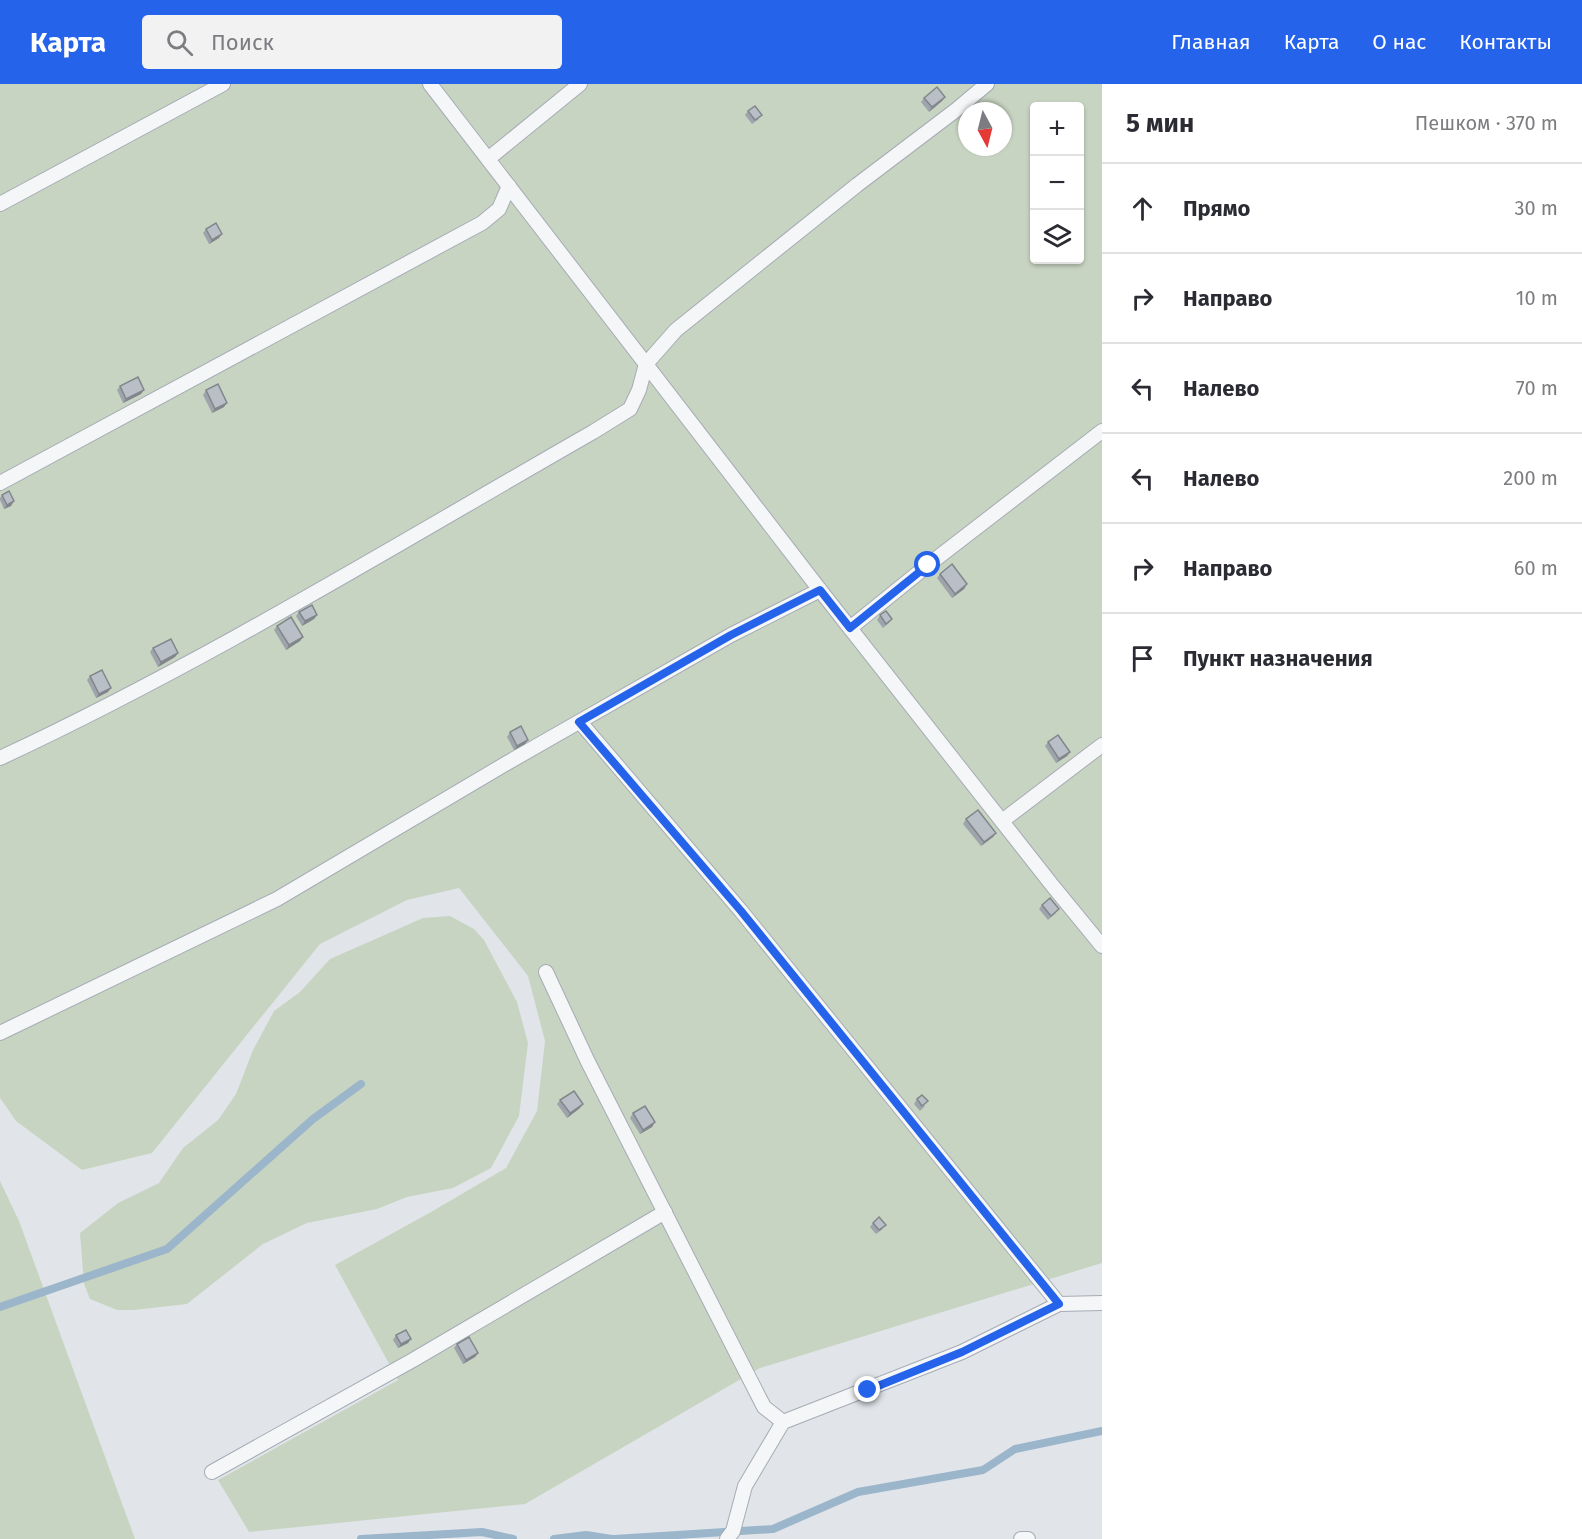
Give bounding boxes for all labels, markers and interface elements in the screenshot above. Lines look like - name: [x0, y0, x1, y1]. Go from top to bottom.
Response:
- search box: [142, 15, 562, 69]
- text: Карта: [30, 26, 106, 59]
- icon: search: [163, 26, 196, 59]
- text: Поиск: [211, 29, 274, 56]
- text: Главная: [1171, 29, 1251, 55]
- text: Карта: [1284, 29, 1339, 55]
- text: О нас: [1372, 29, 1426, 55]
- text: Контакты: [1459, 29, 1552, 55]
- north arrow: [958, 102, 1012, 156]
- map controls: [1030, 102, 1084, 264]
- button: +: [1030, 102, 1084, 156]
- text: 5 мин: [1126, 108, 1194, 139]
- text: Пешком · 370 m: [1415, 111, 1558, 135]
- button: −: [1030, 156, 1084, 210]
- icon: ahead: [1126, 192, 1159, 225]
- text: Прямо: [1183, 195, 1250, 222]
- text: 30 m: [1514, 196, 1558, 220]
- button: layers: [1030, 210, 1084, 264]
- icon: right: [1126, 282, 1159, 315]
- text: Направо: [1183, 285, 1272, 312]
- text: 10 m: [1516, 286, 1558, 310]
- icon: left: [1126, 372, 1159, 405]
- text: Налево: [1183, 375, 1259, 402]
- text: 70 m: [1516, 376, 1558, 400]
- icon: left: [1126, 462, 1159, 495]
- text: Налево: [1183, 465, 1259, 492]
- text: 200 m: [1503, 466, 1558, 490]
- route start: [914, 551, 940, 577]
- icon: right: [1126, 552, 1159, 585]
- text: Направо: [1183, 555, 1272, 582]
- text: 60 m: [1514, 556, 1558, 580]
- icon: arrive: [1126, 642, 1159, 675]
- text: Пункт назначения: [1183, 645, 1373, 672]
- route end: [854, 1376, 880, 1402]

